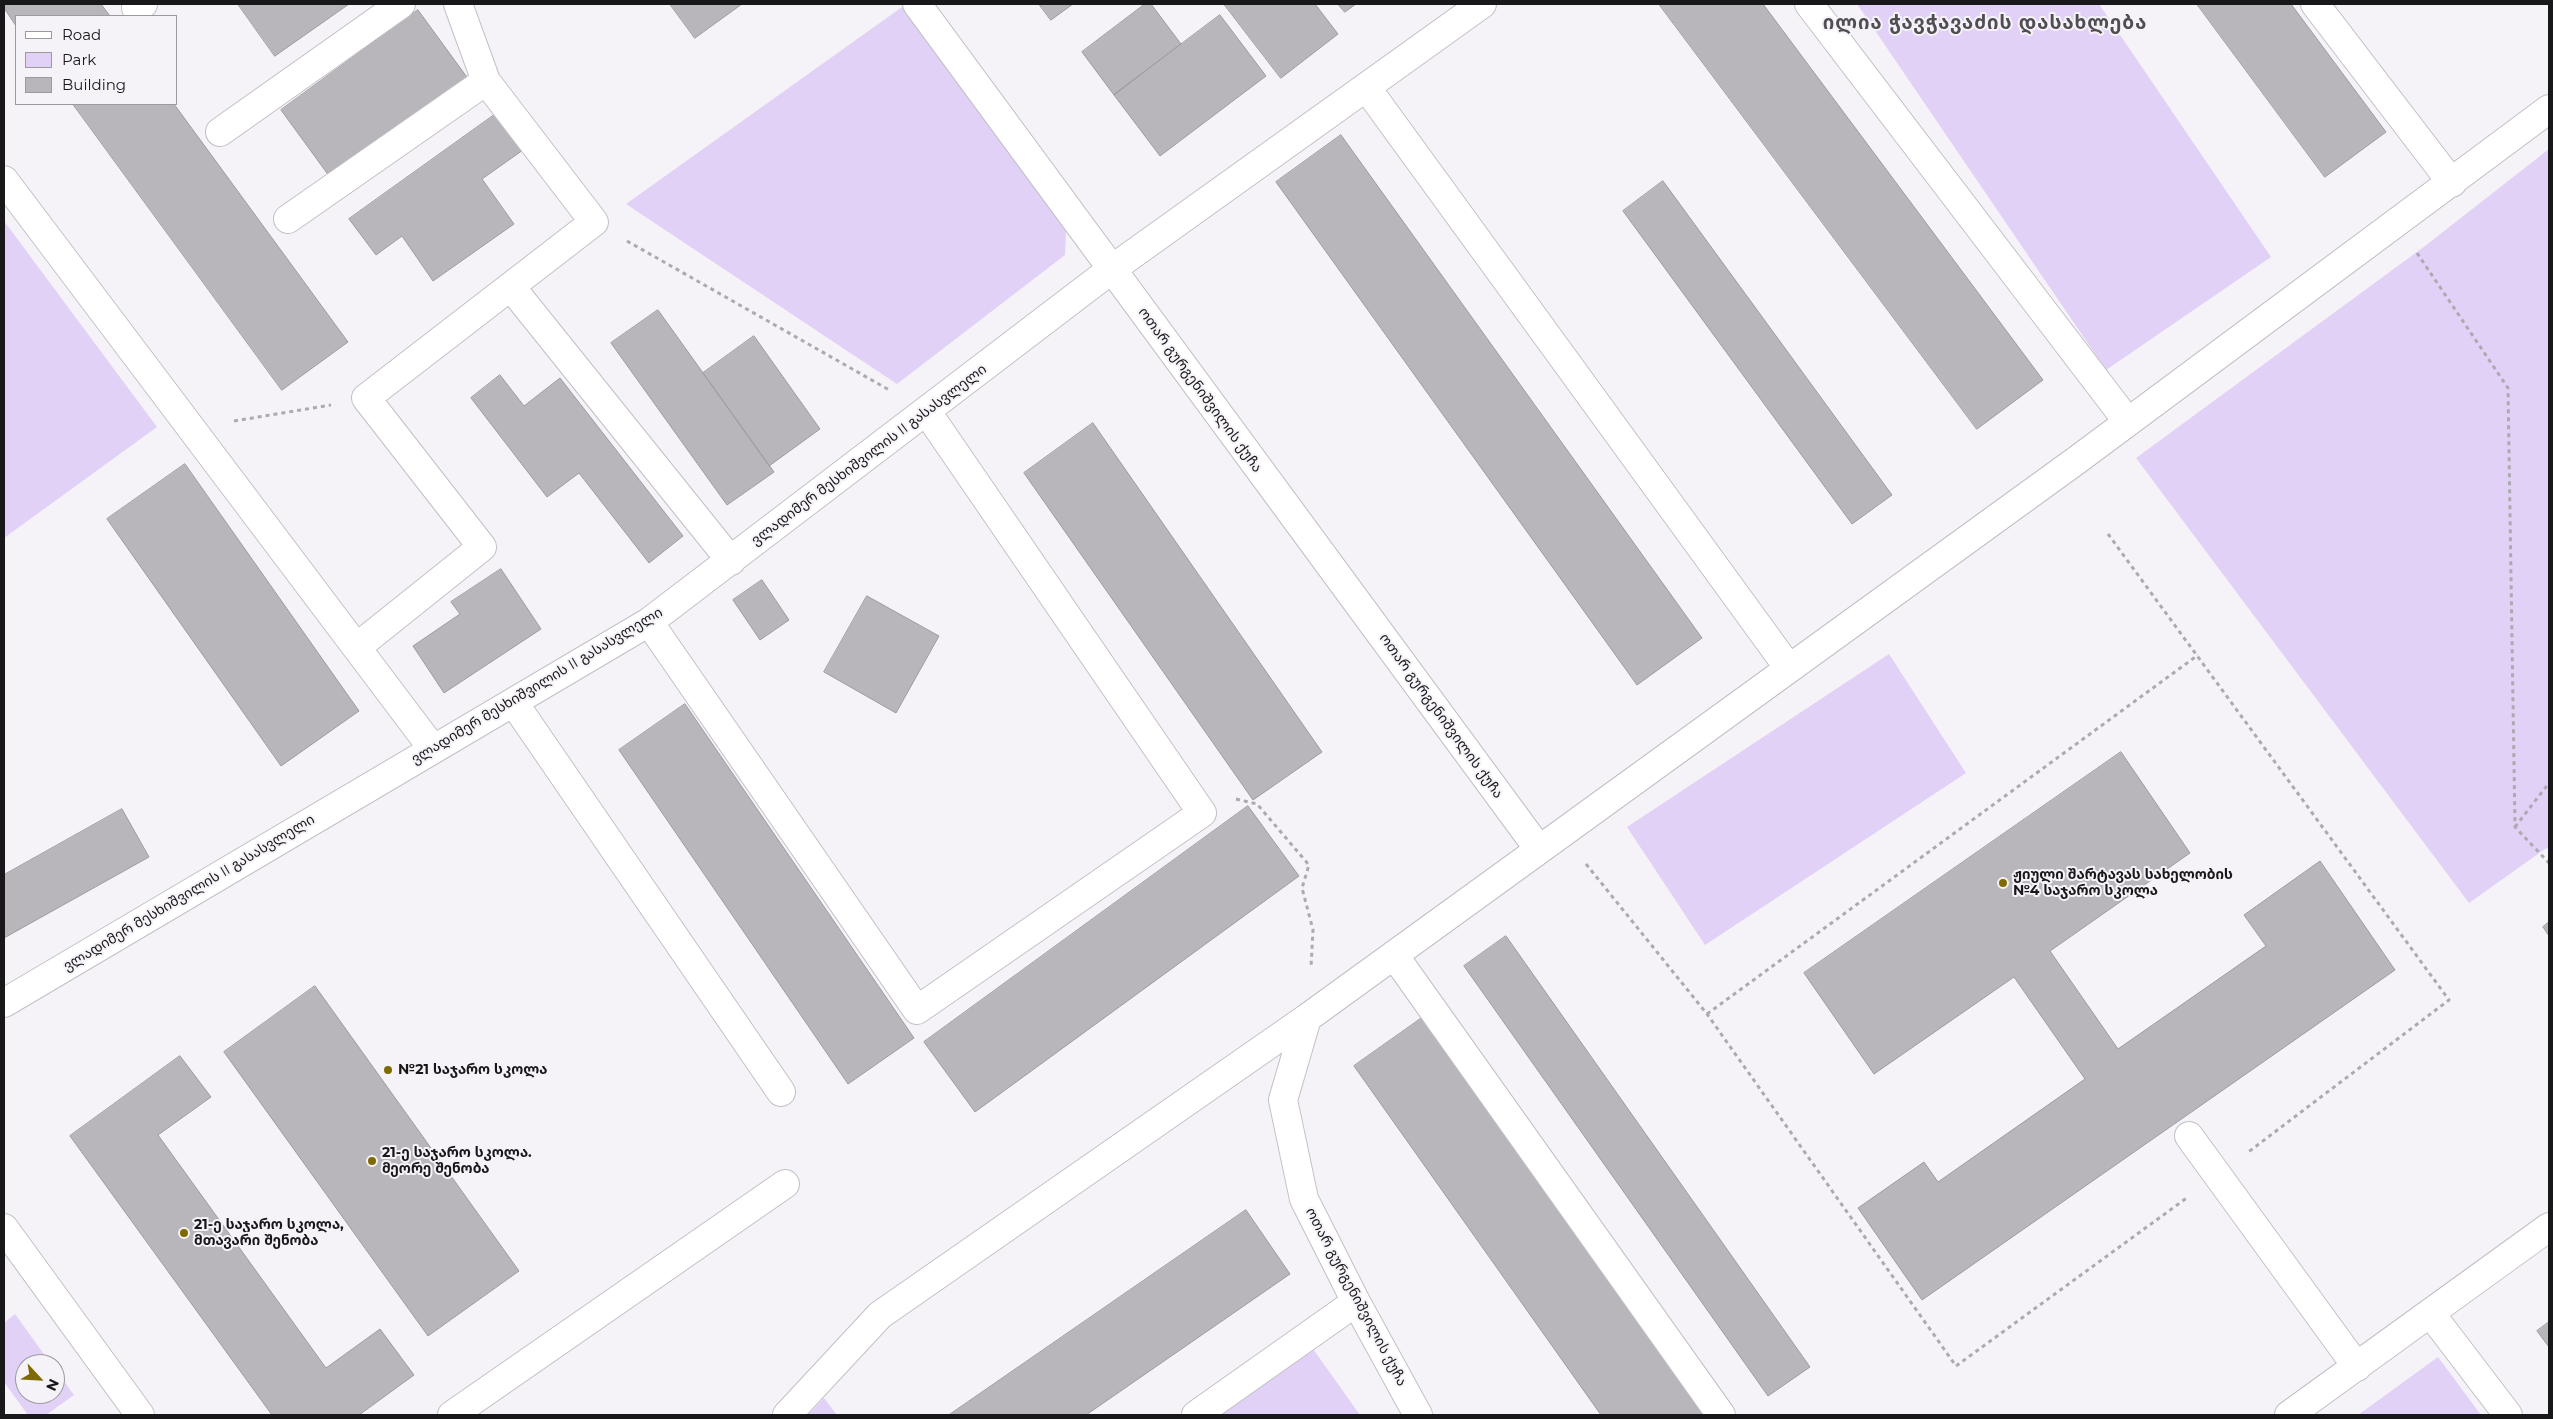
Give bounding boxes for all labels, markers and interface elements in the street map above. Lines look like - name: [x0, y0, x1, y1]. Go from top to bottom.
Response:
- district label: ილია ჭავჭავაძის დასახლება: [1820, 12, 2150, 34]
- legend: [15, 15, 178, 105]
- text: Road: [62, 25, 101, 44]
- text: Park: [62, 50, 96, 69]
- text: Building: [62, 75, 126, 94]
- street label: ოთარ გურგენიშვილის ქუჩა: [1135, 304, 1265, 476]
- street label: ვლადიმერ მესხიშვილის II გასასვლელი: [748, 361, 990, 549]
- street label: ვლადიმერ მესხიშვილის II გასასვლელი: [408, 604, 666, 768]
- street label: ოთარ გურგენიშვილის ქუჩა: [1376, 630, 1506, 802]
- street label: ვლადიმერ მესხიშვილის II გასასვლელი: [60, 811, 318, 975]
- place label: ჟიული შარტავას სახელობის №4 საჯარო სკოლა: [2013, 867, 2233, 900]
- marker: ჟიული შარტავას სახელობის №4 საჯარო სკოლა: [1997, 877, 2009, 889]
- place label: №21 საჯარო სკოლა: [398, 1062, 547, 1078]
- marker: №21 საჯარო სკოლა: [382, 1064, 394, 1076]
- place label: 21-ე საჯარო სკოლა. მეორე შენობა: [382, 1145, 532, 1178]
- marker: 21-ე საჯარო სკოლა. მეორე შენობა: [366, 1155, 378, 1167]
- street label: ოთარ გურგენიშვილის ქუჩა: [1302, 1205, 1410, 1389]
- place label: 21-ე საჯარო სკოლა, მთავარი შენობა: [194, 1217, 344, 1250]
- marker: 21-ე საჯარო სკოლა, მთავარი შენობა: [178, 1227, 190, 1239]
- north arrow: [15, 1354, 65, 1404]
- text: N: [42, 1376, 63, 1394]

